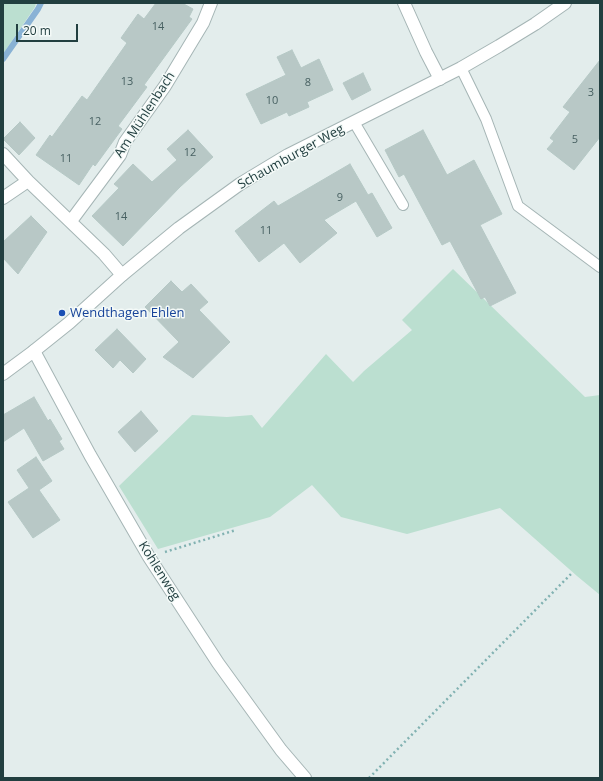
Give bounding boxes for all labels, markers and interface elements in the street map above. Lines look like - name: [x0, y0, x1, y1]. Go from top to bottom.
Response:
- scale bar: [18, 16, 80, 42]
- house number: 14: [152, 20, 164, 34]
- text: 20 m: [23, 22, 51, 39]
- street label: Am Mühlenbach: [111, 69, 179, 161]
- house number: 13: [121, 75, 133, 89]
- house number: 8: [305, 76, 311, 90]
- house number: 3: [588, 86, 594, 100]
- house number: 10: [266, 94, 278, 108]
- house number: 12: [89, 115, 101, 129]
- street label: Schaumburger Weg: [235, 121, 347, 193]
- house number: 5: [572, 133, 578, 147]
- house number: 12: [184, 146, 196, 160]
- house number: 11: [60, 152, 72, 166]
- house number: 9: [337, 191, 343, 205]
- house number: 14: [115, 210, 127, 224]
- house number: 11: [260, 224, 272, 238]
- place label: Wendthagen Ehlen: [70, 305, 185, 321]
- marker: Wendthagen Ehlen: [57, 308, 67, 318]
- street label: Kohlenweg: [135, 539, 183, 603]

